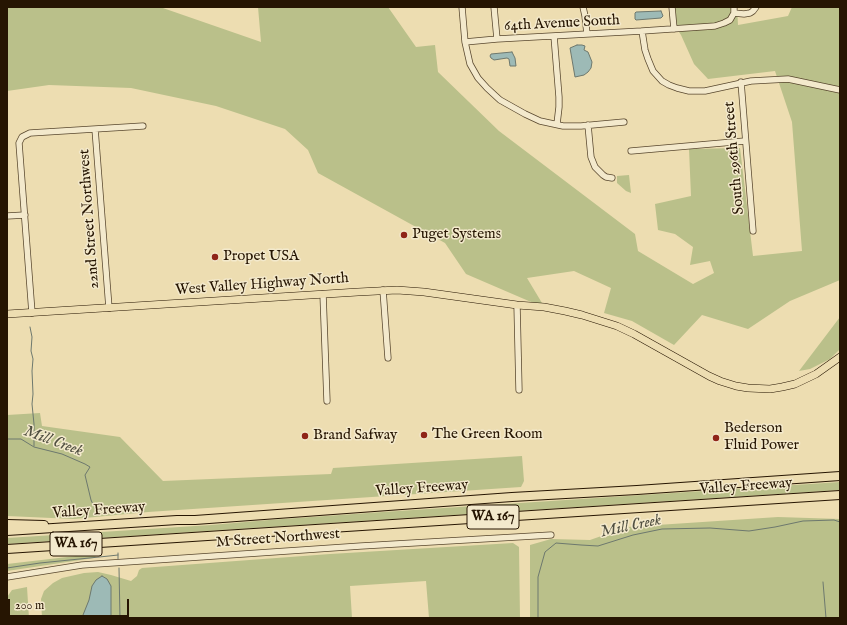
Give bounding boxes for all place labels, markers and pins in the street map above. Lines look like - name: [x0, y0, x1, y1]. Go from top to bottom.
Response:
- place label: Puget Systems: [412, 226, 501, 244]
- marker: Puget Systems: [399, 230, 409, 240]
- place label: Propet USA: [223, 248, 299, 266]
- marker: Propet USA: [210, 252, 220, 262]
- place label: Bederson Fluid Power: [724, 420, 799, 455]
- place label: The Green Room: [432, 426, 543, 444]
- place label: Brand Safway: [313, 427, 397, 445]
- marker: The Green Room: [419, 430, 429, 440]
- marker: Brand Safway: [300, 431, 310, 441]
- marker: Bederson Fluid Power: [711, 433, 721, 443]

